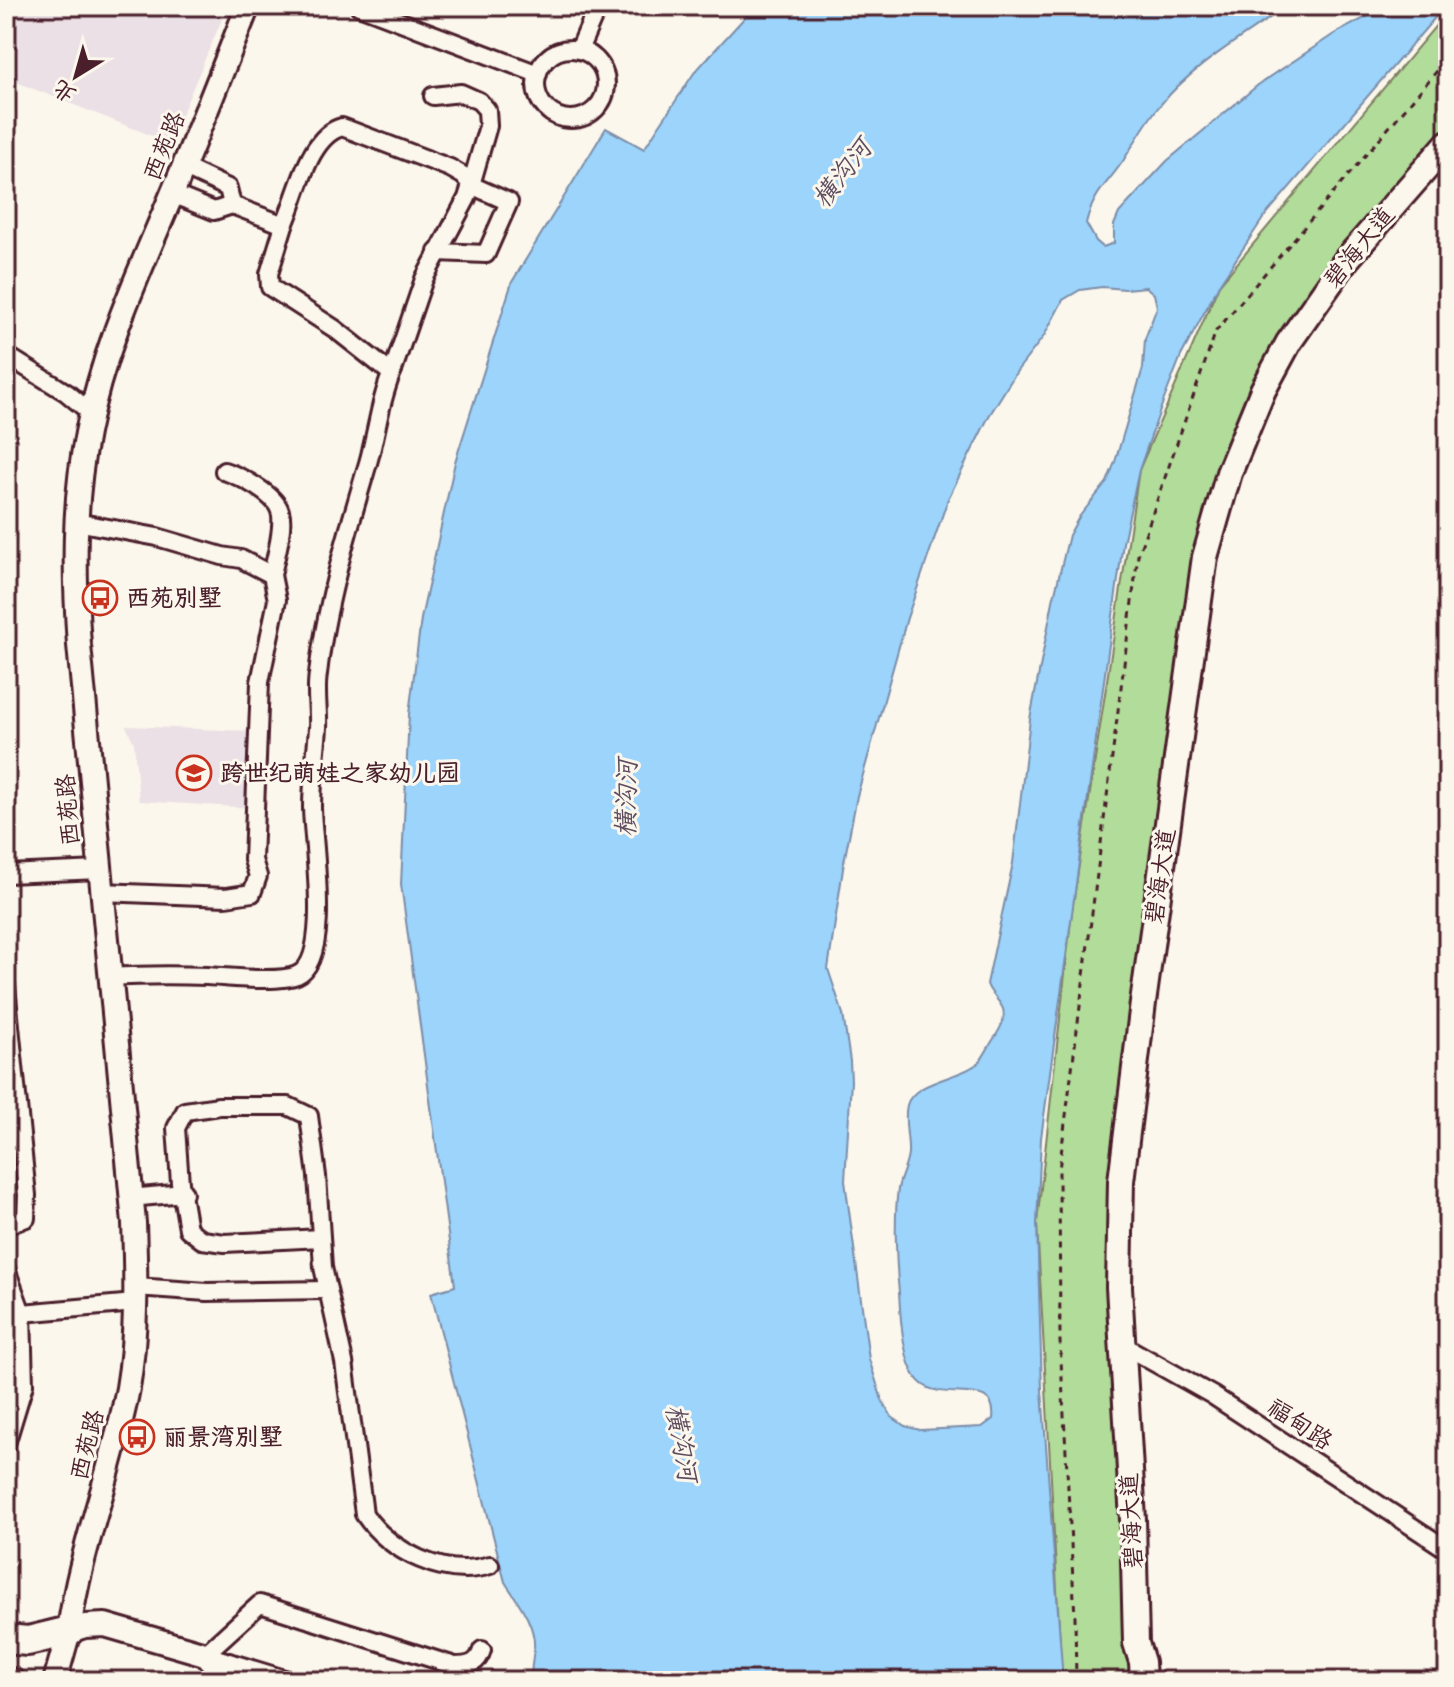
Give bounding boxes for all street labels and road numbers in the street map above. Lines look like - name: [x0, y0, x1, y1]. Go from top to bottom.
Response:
- street label: 西苑路: [131, 105, 197, 187]
- street label: 碧海大道: [1312, 196, 1406, 298]
- street label: 西苑路: [44, 772, 92, 848]
- street label: 碧海大道: [1133, 826, 1187, 926]
- street label: 福甸路: [1258, 1387, 1342, 1461]
- street label: 西苑路: [58, 1405, 116, 1485]
- street label: 碧海大道: [1108, 1472, 1154, 1570]

